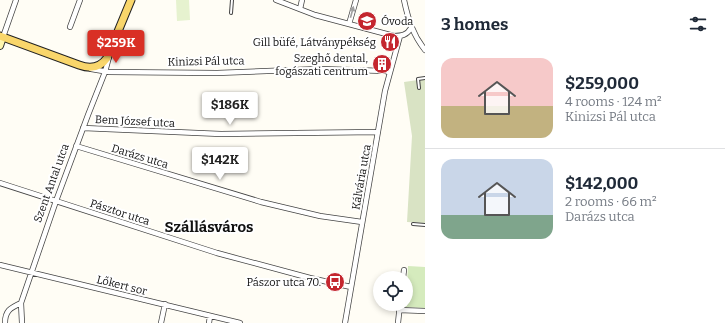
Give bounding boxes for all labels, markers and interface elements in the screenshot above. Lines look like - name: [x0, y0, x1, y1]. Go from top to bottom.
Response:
- one-way arrow: [350, 6, 356, 18]
- school or university icon: Óvoda: [356, 10, 378, 32]
- icon: filters: [687, 13, 709, 35]
- place label: Óvoda: [381, 14, 413, 28]
- text: 3 homes: [441, 14, 508, 35]
- pin: $259K: [88, 30, 144, 64]
- restaurant icon: Gill büfé, Látványpékség: [379, 31, 401, 53]
- text: $259K: [96, 35, 136, 50]
- place label: Gill büfé, Látványpékség: [253, 36, 376, 49]
- place label: Szeghő dental, fogászati centrum: [275, 52, 368, 78]
- building icon: Szeghő dental, fogászati centrum: [371, 53, 393, 75]
- street label: Kinizsi Pál utca: [167, 54, 245, 69]
- text: $259,000: [565, 73, 639, 94]
- icon: home: [473, 74, 521, 122]
- pin: $186K: [202, 92, 258, 126]
- text: 4 rooms · 124 m²: [565, 94, 662, 109]
- text: $186K: [211, 97, 249, 112]
- text: Kinizsi Pál utca: [565, 109, 656, 124]
- street label: Bem József utca: [95, 113, 175, 130]
- street label: Szent Antal utca: [31, 142, 72, 224]
- street label: Darázs utca: [110, 142, 170, 171]
- street label: Kálvária utca: [349, 143, 374, 211]
- pin: $142K: [192, 147, 248, 181]
- text: $142K: [201, 152, 239, 167]
- text: $142,000: [565, 173, 638, 194]
- icon: home: [473, 175, 521, 223]
- text: 2 rooms · 66 m²: [565, 194, 657, 209]
- street label: Pásztor utca: [88, 197, 151, 228]
- text: Darázs utca: [565, 209, 635, 224]
- district label: Szállásváros: [165, 218, 253, 236]
- bus stop icon: Pászor utca 70.: [324, 271, 346, 293]
- map controls: [373, 271, 413, 311]
- button: locate: [373, 271, 413, 311]
- street label: Lőkert sor: [95, 273, 149, 298]
- place label: Pászor utca 70.: [246, 276, 321, 289]

